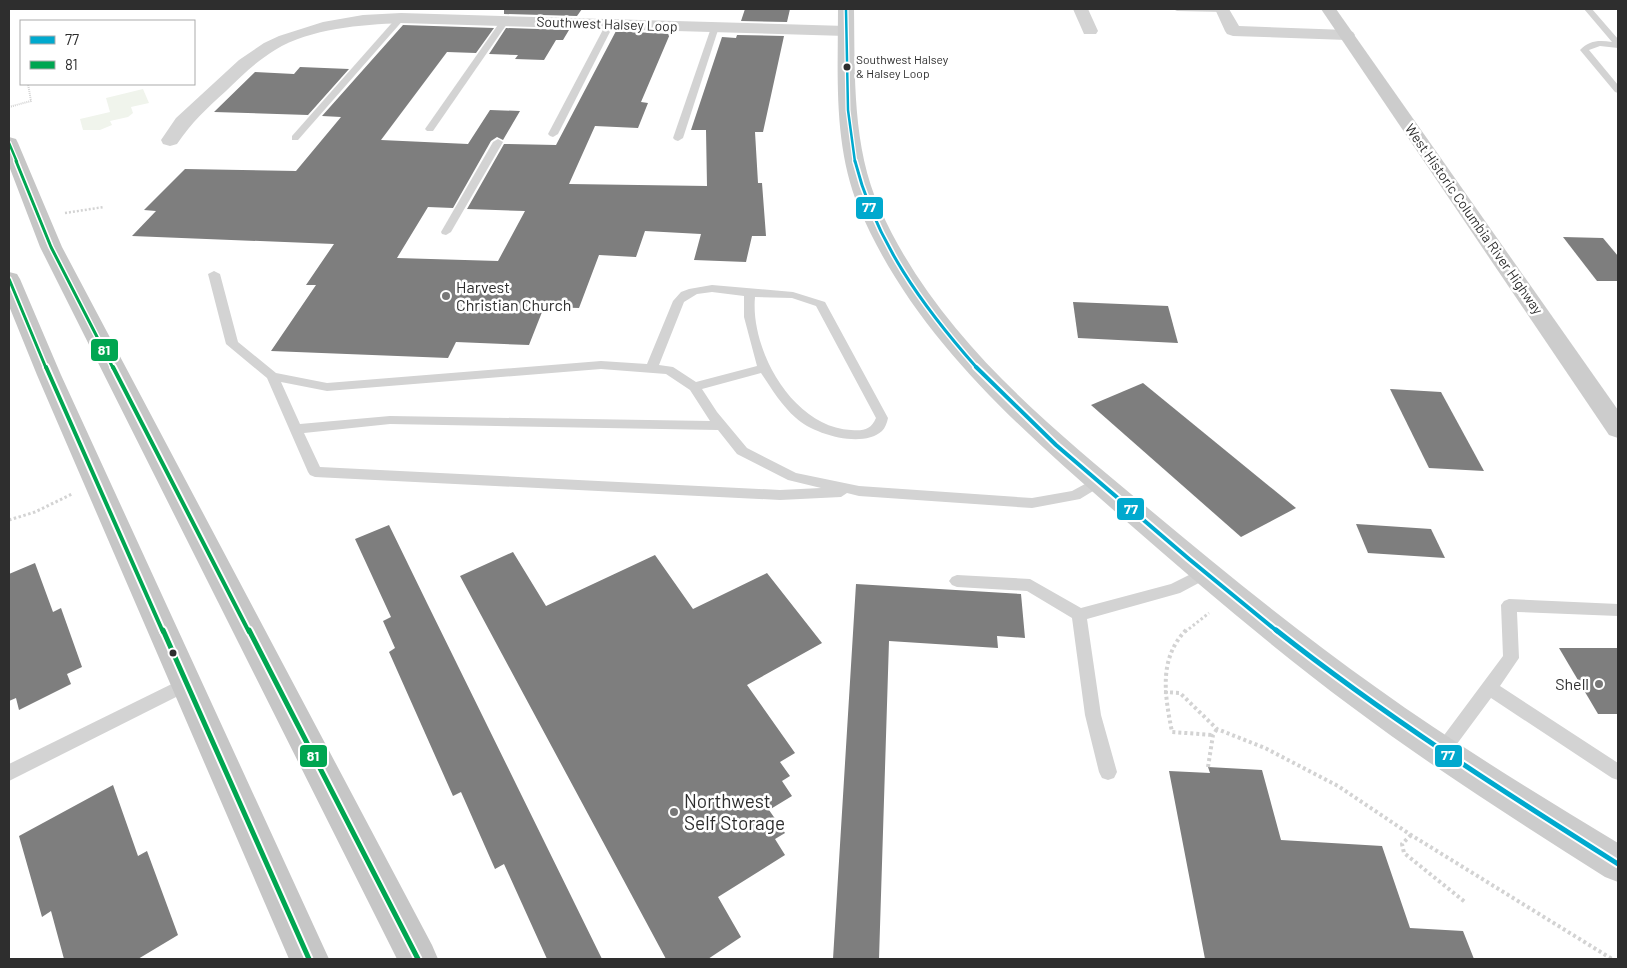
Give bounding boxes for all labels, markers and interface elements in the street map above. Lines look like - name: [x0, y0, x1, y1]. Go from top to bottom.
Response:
- street label: Southwest Halsey Loop: [536, 13, 678, 34]
- legend: [20, 20, 195, 85]
- text: 77: [65, 30, 79, 48]
- place label: Southwest Halsey & Halsey Loop: [856, 52, 949, 80]
- text: 81: [65, 55, 78, 73]
- marker: Southwest Halsey & Halsey Loop: [842, 62, 852, 72]
- street label: West Historic Columbia River Highway: [1402, 120, 1547, 318]
- line badge: 77: [855, 196, 884, 220]
- text: 77: [862, 198, 876, 215]
- place label: Harvest Christian Church: [456, 277, 571, 314]
- marker: Harvest Christian Church: [440, 290, 452, 302]
- line badge: 81: [90, 338, 119, 362]
- text: 81: [98, 341, 110, 358]
- line badge: 77: [1116, 497, 1145, 521]
- text: 77: [1124, 500, 1138, 517]
- unlabelled marker: [168, 648, 178, 658]
- place label: Shell: [1555, 674, 1589, 693]
- marker: Shell: [1593, 678, 1605, 690]
- line badge: 81: [299, 744, 328, 768]
- line badge: 77: [1434, 744, 1463, 768]
- text: 77: [1441, 746, 1455, 763]
- text: 81: [307, 747, 319, 764]
- place label: Northwest Self Storage: [684, 789, 785, 834]
- marker: Northwest Self Storage: [668, 806, 680, 818]

